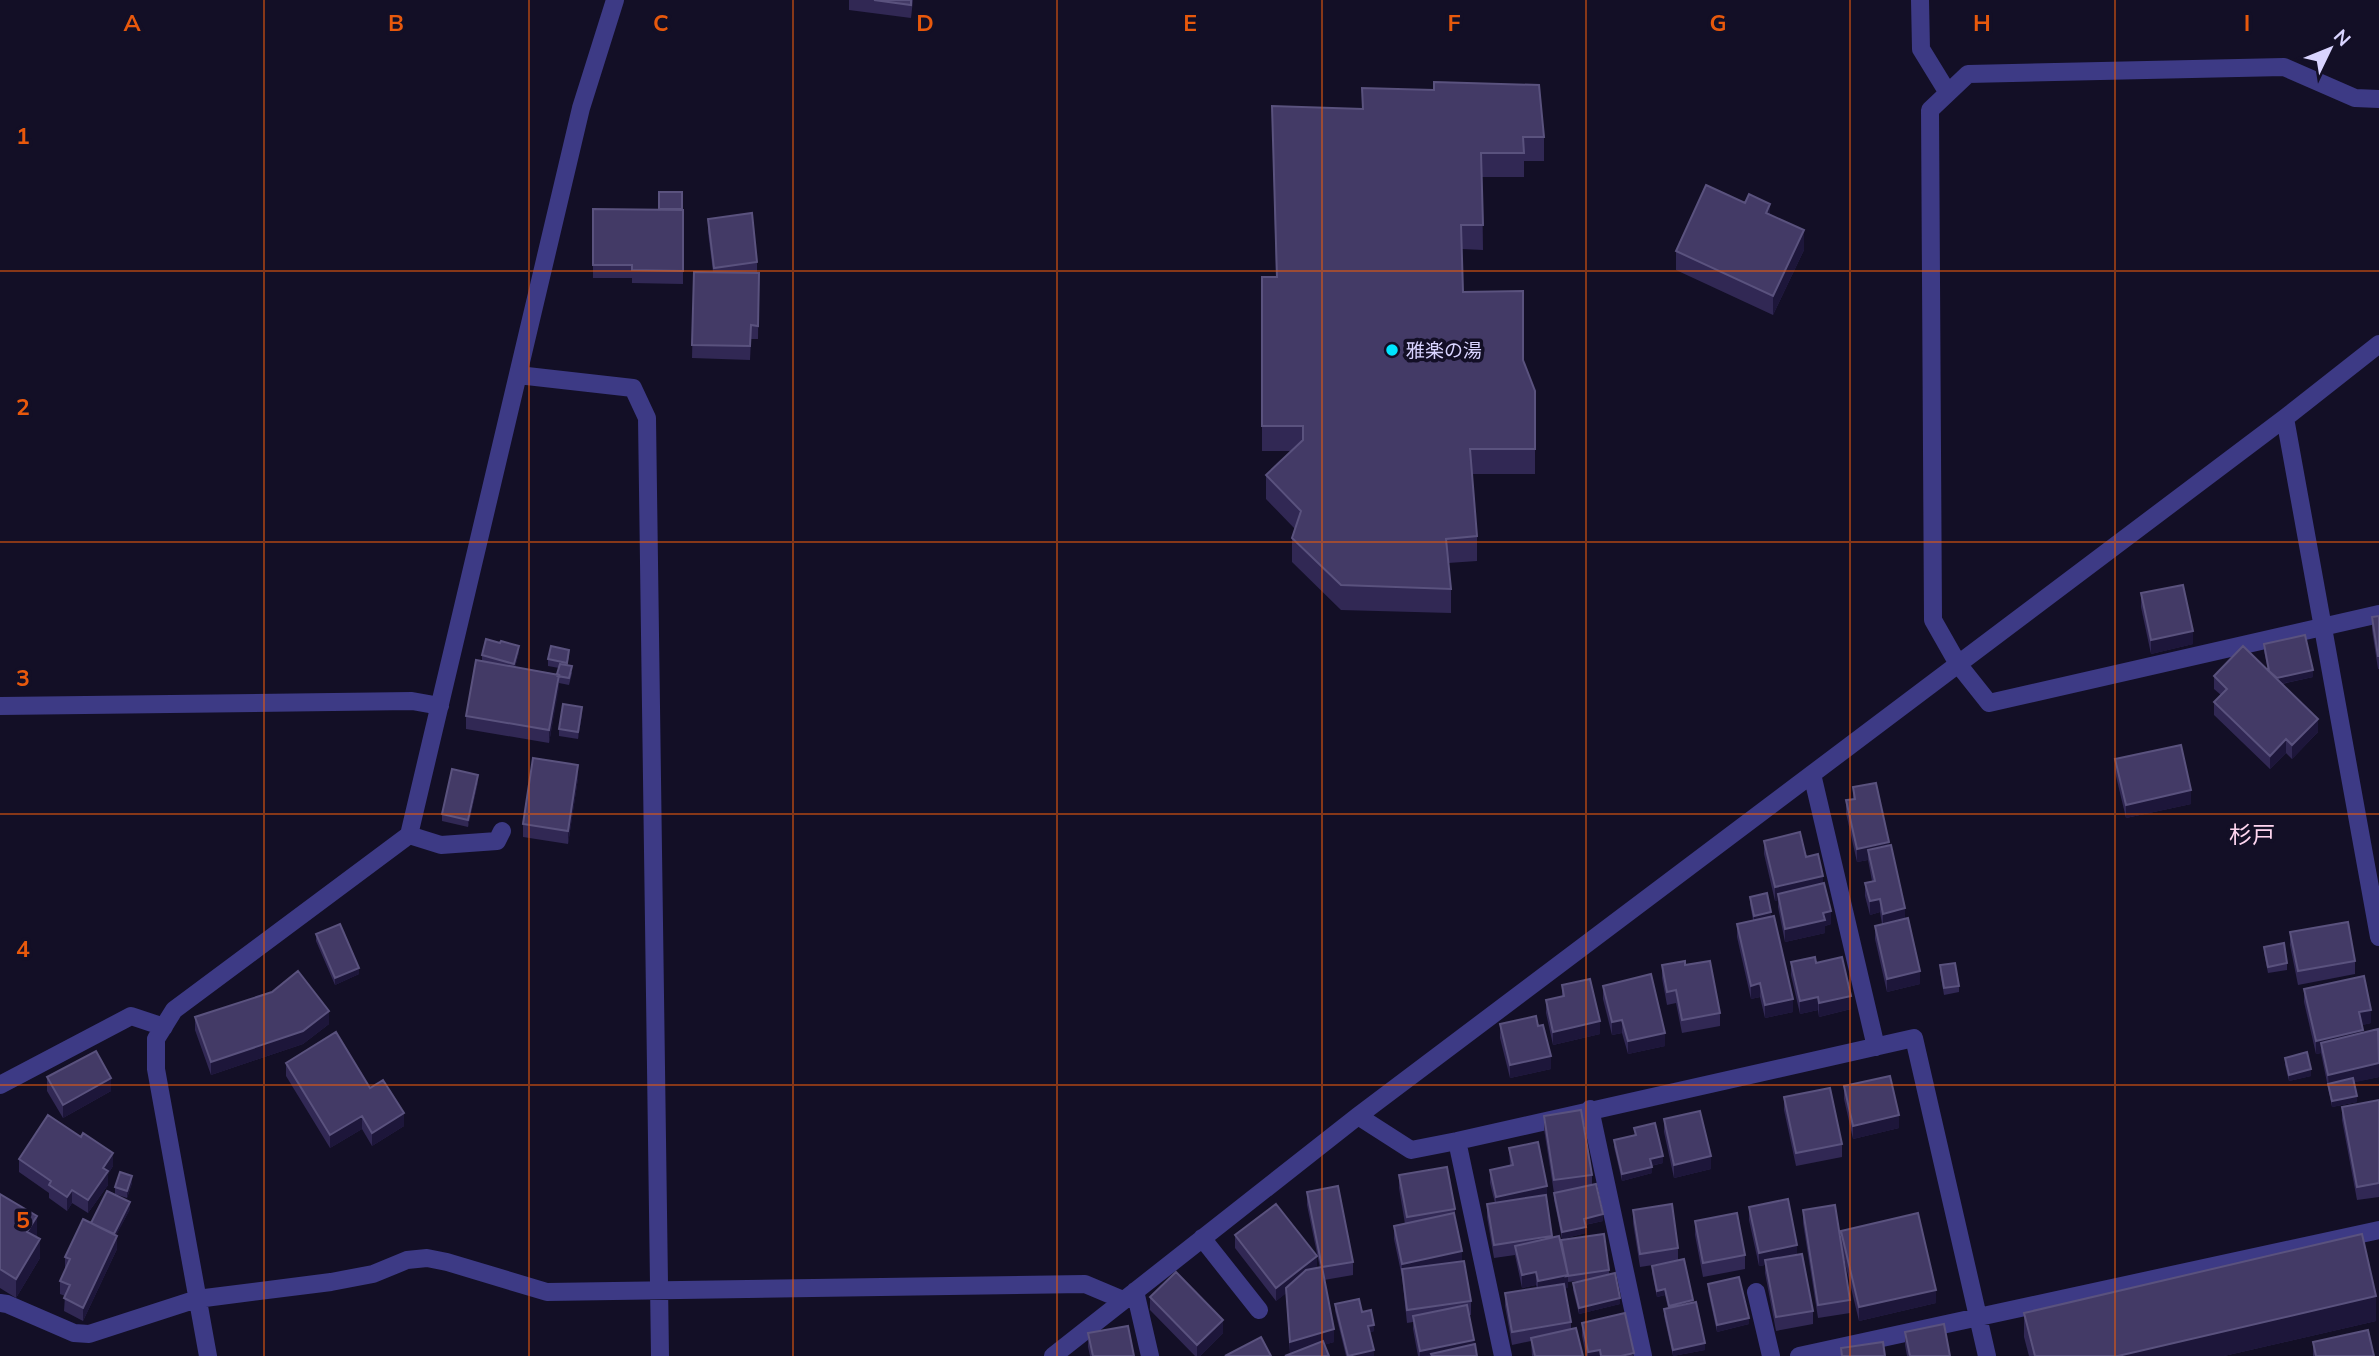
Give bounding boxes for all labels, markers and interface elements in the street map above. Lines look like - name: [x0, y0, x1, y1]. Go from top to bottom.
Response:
- text: A: [123, 8, 141, 37]
- text: B: [388, 8, 404, 37]
- text: C: [653, 8, 669, 37]
- text: D: [916, 8, 934, 37]
- text: E: [1183, 8, 1197, 37]
- text: F: [1447, 8, 1461, 37]
- text: G: [1709, 8, 1727, 37]
- text: H: [1973, 8, 1991, 37]
- text: I: [2244, 8, 2250, 37]
- north arrow: [2295, 14, 2365, 84]
- text: N: [2329, 24, 2356, 51]
- text: 1: [16, 121, 30, 150]
- place label: 雅楽の湯: [1406, 338, 1482, 362]
- marker: 雅楽の湯: [1384, 342, 1400, 358]
- text: 2: [16, 392, 30, 421]
- text: 3: [16, 663, 30, 692]
- district label: 杉戸: [2229, 820, 2275, 849]
- text: 4: [16, 934, 30, 963]
- text: 5: [16, 1205, 30, 1234]

